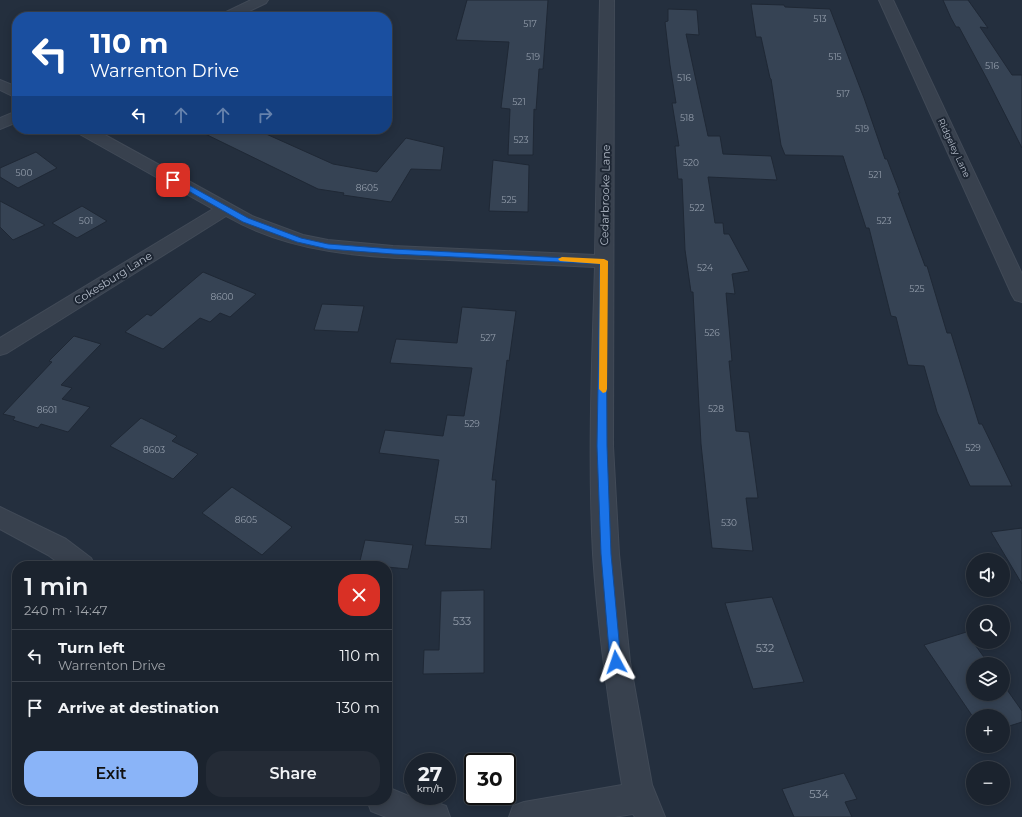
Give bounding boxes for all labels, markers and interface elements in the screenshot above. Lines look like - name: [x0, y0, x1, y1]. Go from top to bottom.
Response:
- house number: 513: [813, 13, 827, 24]
- house number: 517: [523, 18, 537, 29]
- text: 110 m: [90, 26, 168, 60]
- icon: left: [24, 28, 76, 80]
- house number: 519: [526, 51, 540, 62]
- house number: 515: [828, 51, 842, 62]
- text: Warrenton Drive: [90, 60, 239, 82]
- house number: 516: [985, 60, 999, 71]
- house number: 516: [677, 72, 691, 83]
- house number: 517: [836, 88, 850, 99]
- house number: 521: [512, 96, 526, 107]
- icon: left: [128, 104, 150, 126]
- icon: ahead: [170, 104, 192, 126]
- icon: ahead: [212, 104, 234, 126]
- icon: right: [254, 104, 276, 126]
- house number: 518: [680, 112, 694, 123]
- street label: Ridgeley Lane: [936, 117, 973, 180]
- house number: 519: [855, 123, 869, 134]
- house number: 523: [513, 134, 529, 145]
- street label: Cedarbrooke Lane: [597, 144, 613, 246]
- house number: 520: [683, 157, 699, 168]
- pin: [156, 163, 190, 197]
- house number: 500: [15, 167, 33, 178]
- icon: arrive: [162, 169, 184, 191]
- house number: 521: [868, 169, 882, 180]
- house number: 8605: [356, 182, 378, 193]
- house number: 525: [501, 194, 517, 205]
- house number: 522: [689, 202, 705, 213]
- house number: 501: [79, 215, 93, 226]
- house number: 523: [876, 215, 892, 226]
- street label: Cokesburg Lane: [71, 248, 155, 308]
- house number: 524: [697, 262, 713, 273]
- house number: 525: [909, 283, 925, 294]
- house number: 8600: [210, 291, 234, 302]
- house number: 526: [704, 327, 720, 338]
- house number: 527: [480, 332, 496, 343]
- house number: 528: [708, 403, 724, 414]
- house number: 8601: [37, 404, 57, 415]
- house number: 529: [464, 418, 480, 429]
- house number: 529: [965, 442, 981, 453]
- house number: 8603: [143, 444, 165, 455]
- house number: 8605: [235, 514, 257, 525]
- house number: 531: [454, 514, 468, 525]
- house number: 530: [721, 517, 737, 528]
- map controls: [966, 553, 1010, 805]
- button: sound: [966, 553, 1010, 597]
- text: 1 min: [24, 572, 88, 601]
- button: close: [338, 574, 380, 616]
- text: 240 m · 14:47: [24, 602, 107, 618]
- button: search: [966, 605, 1010, 649]
- house number: 533: [453, 614, 471, 628]
- text: Turn left: [58, 638, 125, 657]
- position arrow: [595, 641, 637, 683]
- house number: 532: [756, 641, 774, 655]
- icon: left: [24, 645, 46, 667]
- text: 110 m: [339, 646, 380, 665]
- text: Warrenton Drive: [58, 657, 166, 673]
- button: layers: [966, 657, 1010, 701]
- icon: arrive: [24, 697, 46, 719]
- text: Arrive at destination: [58, 698, 219, 717]
- text: 130 m: [336, 698, 380, 717]
- button: +: [966, 709, 1010, 753]
- button: Exit: [24, 751, 198, 797]
- button: Share: [206, 751, 380, 797]
- speed limit sign: 30: [464, 753, 516, 805]
- button: −: [966, 761, 1010, 805]
- text: 27: [418, 762, 442, 786]
- text: km/h: [417, 782, 443, 795]
- house number: 534: [809, 787, 830, 801]

